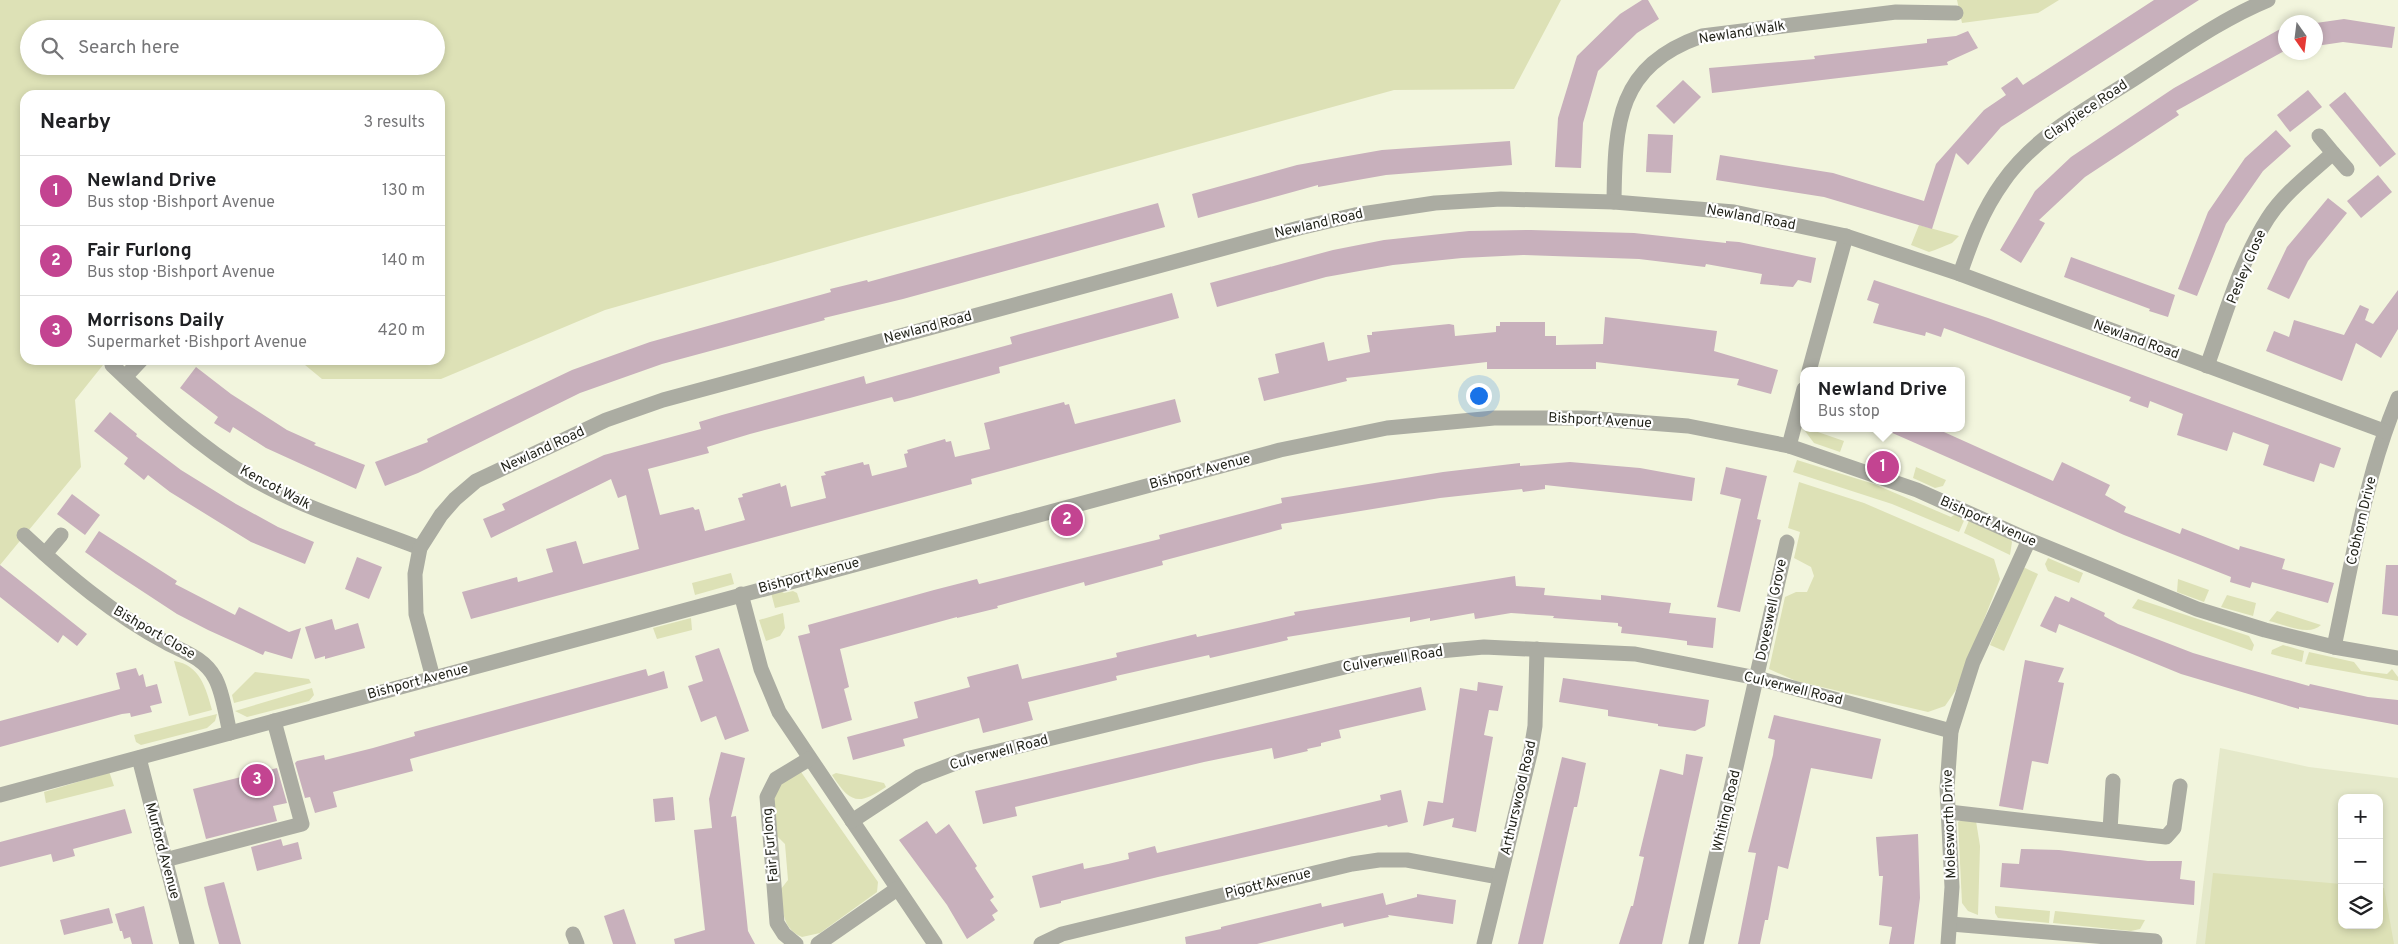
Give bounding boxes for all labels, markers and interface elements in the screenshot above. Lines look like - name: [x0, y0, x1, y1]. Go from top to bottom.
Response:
- north arrow: [2278, 15, 2323, 60]
- street label: Newland Walk: [1698, 18, 1786, 48]
- search box: [20, 20, 445, 75]
- icon: search: [38, 34, 66, 62]
- text: Search here: [78, 36, 180, 60]
- street label: Claypiece Road: [2041, 77, 2131, 145]
- text: Nearby: [40, 109, 111, 136]
- text: 3 results: [363, 113, 425, 133]
- text: Newland Drive: [87, 169, 216, 193]
- text: 1: [53, 181, 59, 201]
- text: 130 m: [382, 181, 425, 201]
- text: Bus stop · Bishport Avenue: [87, 193, 275, 213]
- street label: Newland Road: [1705, 202, 1797, 234]
- street label: Newland Road: [1273, 206, 1365, 242]
- street label: Pesley Close: [2224, 227, 2270, 307]
- text: Fair Furlong: [87, 239, 192, 263]
- text: 2: [51, 251, 61, 271]
- text: 140 m: [382, 251, 425, 271]
- text: Bus stop · Bishport Avenue: [87, 263, 275, 283]
- street label: Newland Road: [882, 308, 974, 348]
- text: Morrisons Daily: [87, 309, 224, 333]
- street label: Newland Road: [2091, 317, 2181, 363]
- text: 3: [51, 321, 61, 341]
- text: 420 m: [378, 321, 425, 341]
- text: Supermarket · Bishport Avenue: [87, 333, 307, 353]
- popup: [1800, 367, 1965, 432]
- text: Newland Drive: [1818, 378, 1947, 402]
- your location: [1466, 383, 1492, 409]
- text: Bus stop: [1818, 402, 1880, 422]
- street label: Bishport Avenue: [1548, 410, 1652, 432]
- street label: Newland Road: [499, 423, 587, 477]
- pin: 1: [1867, 448, 1899, 486]
- street label: Bishport Avenue: [1148, 450, 1252, 494]
- street label: Kencot Walk: [237, 462, 313, 514]
- street label: Cobhorn Drive: [2344, 475, 2380, 567]
- street label: Bishport Avenue: [1937, 493, 2039, 551]
- pin: 2: [1051, 501, 1083, 539]
- street label: Bishport Avenue: [757, 554, 861, 598]
- street label: Doveswell Grove: [1753, 558, 1791, 662]
- street label: Bishport Close: [110, 603, 198, 663]
- street label: Culverwell Road: [1342, 644, 1444, 676]
- street label: Bishport Avenue: [366, 660, 470, 704]
- street label: Culverwell Road: [1742, 668, 1844, 710]
- street label: Culverwell Road: [948, 732, 1050, 774]
- street label: Arthurswood Road: [1498, 739, 1540, 857]
- pin: 3: [241, 761, 273, 799]
- street label: Whiting Road: [1709, 768, 1745, 854]
- street label: Molesworth Drive: [1940, 769, 1960, 879]
- map controls: [2338, 794, 2383, 929]
- button: +: [2338, 794, 2383, 839]
- street label: Murford Avenue: [141, 801, 183, 901]
- street label: Fair Furlong: [759, 807, 783, 883]
- button: −: [2338, 839, 2383, 884]
- street label: Pigott Avenue: [1223, 865, 1313, 903]
- button: layers: [2338, 884, 2383, 929]

